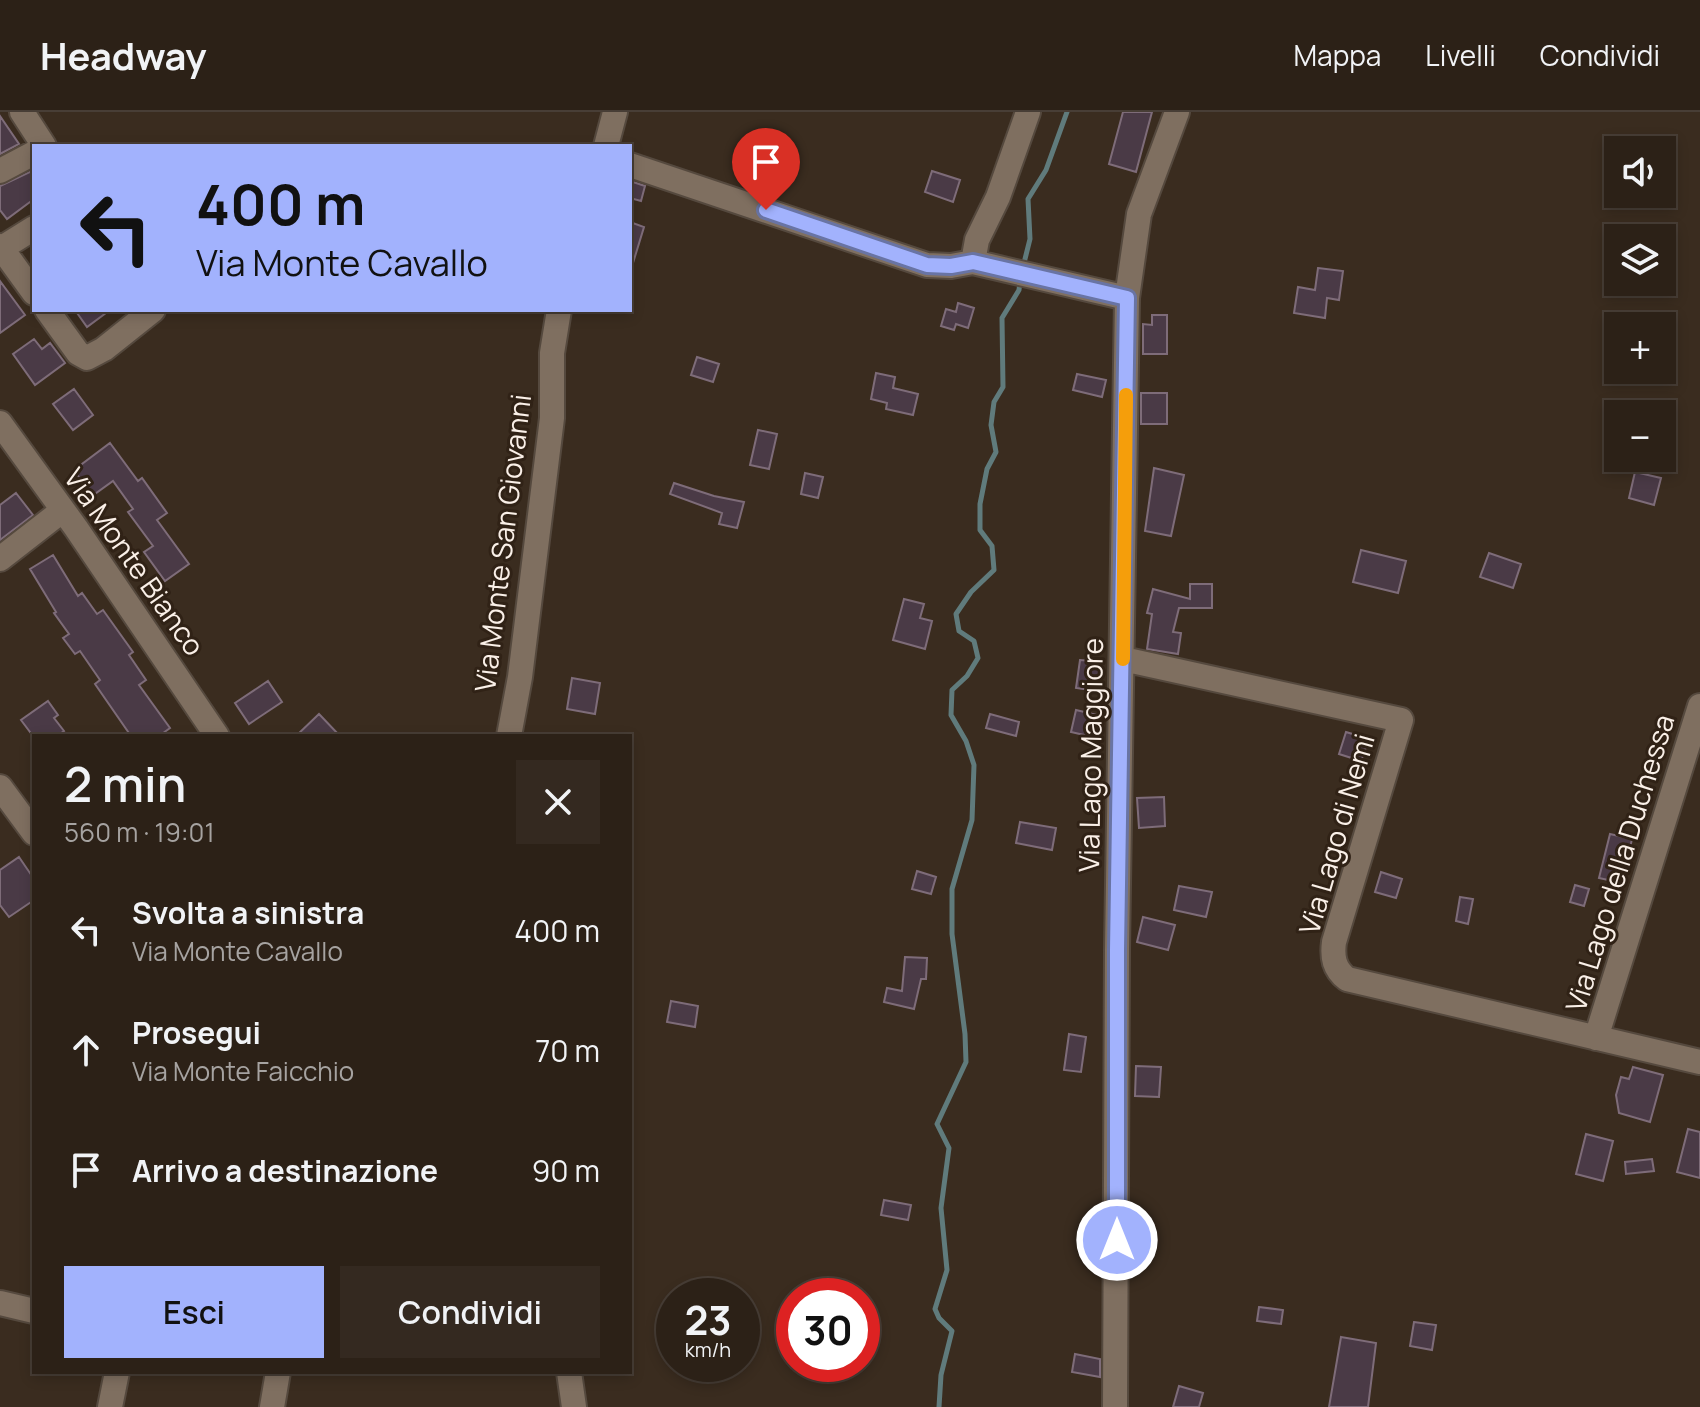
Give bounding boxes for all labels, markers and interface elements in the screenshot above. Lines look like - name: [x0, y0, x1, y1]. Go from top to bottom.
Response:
- text: Headway: [40, 29, 207, 81]
- text: Mappa: [1294, 36, 1381, 74]
- text: Livelli: [1425, 36, 1496, 74]
- text: Condividi: [1540, 36, 1660, 74]
- pin: [732, 128, 800, 210]
- map controls: [1604, 136, 1676, 472]
- button: sound: [1604, 136, 1676, 208]
- icon: arrive: [744, 140, 788, 184]
- text: 400 m: [196, 165, 365, 242]
- icon: left: [64, 176, 168, 280]
- button: layers: [1604, 224, 1676, 296]
- text: Via Monte Cavallo: [196, 238, 488, 287]
- button: +: [1604, 312, 1676, 384]
- street label: Via Monte San Giovanni: [465, 392, 539, 694]
- button: −: [1604, 400, 1676, 472]
- street label: Via Monte Bianco: [56, 460, 214, 663]
- street label: Via Lago Maggiore: [1069, 638, 1111, 872]
- street label: Via Lago della Duchessa: [1556, 710, 1682, 1016]
- street label: Via Lago di Nemi: [1289, 729, 1383, 938]
- text: 2 min: [64, 751, 186, 816]
- button: close: [516, 760, 600, 844]
- text: 560 m · 19:01: [64, 814, 215, 850]
- text: Svolta a sinistra: [132, 892, 364, 933]
- icon: left: [64, 908, 108, 952]
- text: 400 m: [514, 910, 600, 951]
- text: Via Monte Cavallo: [132, 933, 343, 969]
- text: Prosegui: [132, 1012, 261, 1053]
- icon: ahead: [64, 1028, 108, 1072]
- text: 70 m: [535, 1030, 600, 1071]
- text: Via Monte Faicchio: [132, 1053, 354, 1089]
- icon: arrive: [64, 1148, 108, 1192]
- text: Arrivo a destinazione: [132, 1150, 438, 1191]
- text: 90 m: [532, 1150, 600, 1191]
- position arrow: [1075, 1198, 1159, 1282]
- button: Esci: [64, 1266, 324, 1358]
- button: Condividi: [340, 1266, 600, 1358]
- speed limit sign: 30: [776, 1278, 880, 1382]
- text: 23: [684, 1292, 732, 1347]
- text: km/h: [685, 1336, 731, 1363]

